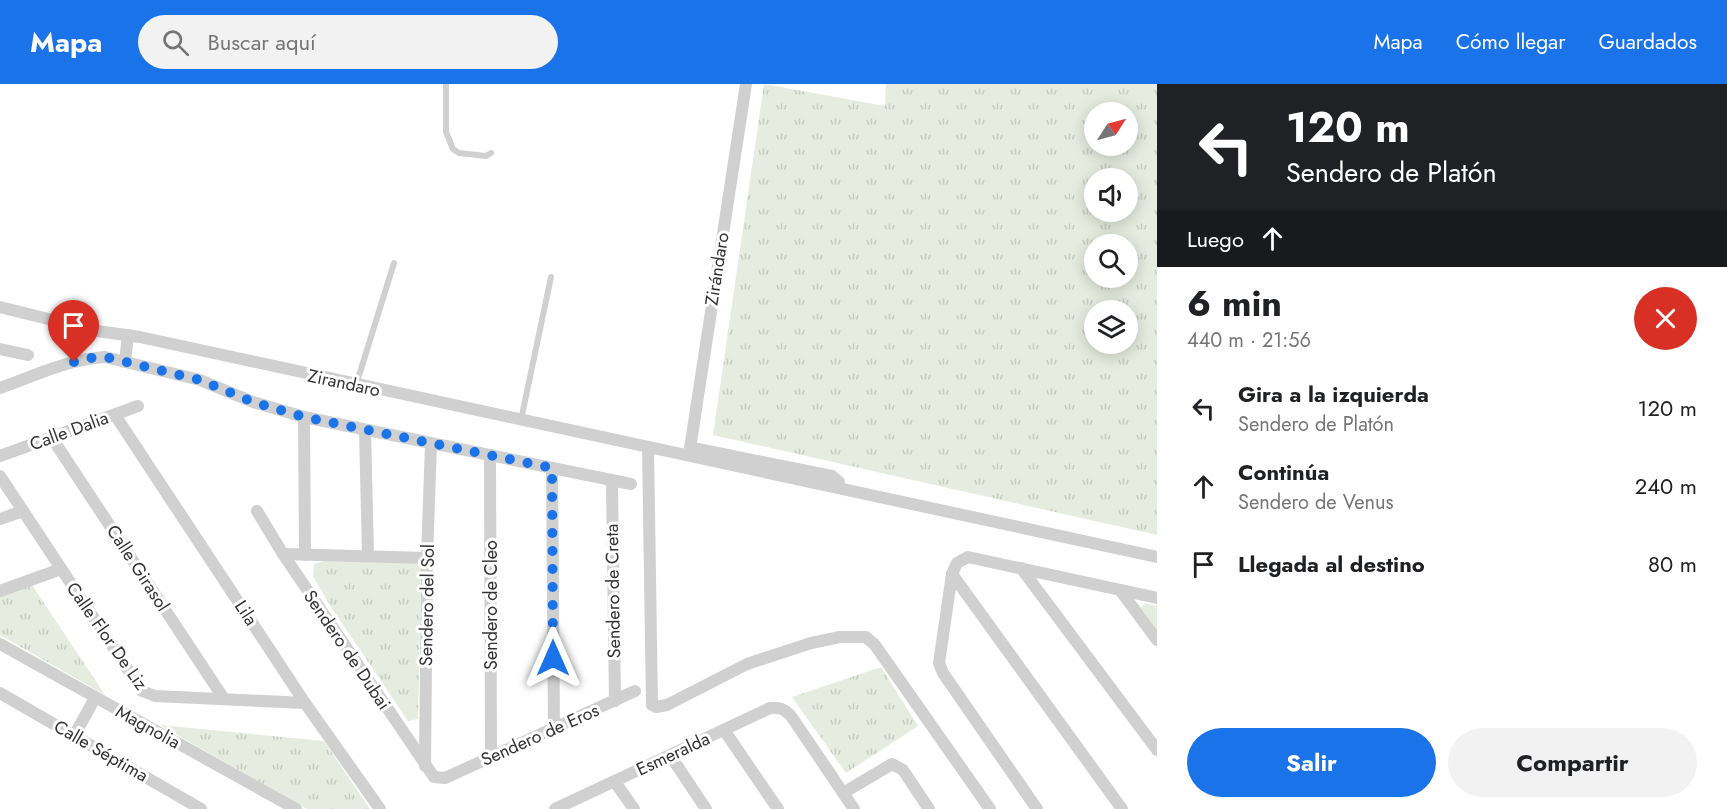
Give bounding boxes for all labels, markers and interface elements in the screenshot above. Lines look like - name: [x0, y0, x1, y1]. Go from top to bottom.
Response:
- search box: [138, 15, 558, 69]
- text: Mapa: [30, 22, 102, 63]
- icon: search: [159, 26, 192, 59]
- text: Buscar aquí: [207, 26, 316, 58]
- text: Mapa: [1373, 27, 1423, 57]
- text: Cómo llegar: [1456, 27, 1565, 57]
- text: Guardados: [1598, 27, 1697, 57]
- text: 120 m: [1286, 97, 1410, 158]
- north arrow: [1084, 102, 1138, 156]
- map controls: [1084, 102, 1138, 354]
- icon: left: [1187, 108, 1265, 186]
- text: Sendero de Platón: [1286, 153, 1497, 192]
- button: sound: [1084, 168, 1138, 222]
- icon: ahead: [1256, 222, 1289, 255]
- text: Luego: [1187, 223, 1244, 255]
- street label: Zirándaro: [698, 231, 736, 307]
- button: search: [1084, 234, 1138, 288]
- text: 6 min: [1187, 277, 1282, 329]
- button: close: [1634, 287, 1697, 350]
- pin: [48, 300, 99, 362]
- button: layers: [1084, 300, 1138, 354]
- icon: arrive: [57, 309, 90, 342]
- text: 440 m · 21:56: [1187, 326, 1311, 355]
- street label: Zirandaro: [305, 363, 383, 403]
- text: Gira a la izquierda: [1238, 378, 1429, 410]
- icon: left: [1187, 392, 1220, 425]
- text: 120 m: [1638, 392, 1697, 424]
- street label: Calle Dalia: [26, 405, 112, 457]
- text: Sendero de Platón: [1238, 410, 1394, 439]
- text: Continúa: [1238, 456, 1329, 488]
- icon: ahead: [1187, 470, 1220, 503]
- text: 240 m: [1635, 470, 1697, 502]
- text: Sendero de Venus: [1238, 488, 1394, 517]
- street label: Calle Girasol: [100, 520, 176, 616]
- street label: Sendero de Creta: [599, 523, 627, 659]
- street label: Sendero de Cleo: [478, 540, 504, 670]
- street label: Sendero del Sol: [413, 544, 441, 666]
- icon: arrive: [1187, 548, 1220, 581]
- text: Llegada al destino: [1238, 548, 1425, 580]
- text: 80 m: [1648, 548, 1697, 580]
- street label: Calle Flor De Liz: [60, 577, 154, 696]
- street label: Sendero de Dubai: [297, 585, 397, 715]
- street label: Lila: [228, 595, 264, 631]
- position arrow: [521, 626, 585, 690]
- street label: Sendero de Eros: [477, 697, 603, 773]
- street label: Magnolia: [111, 699, 185, 755]
- street label: Calle Séptima: [49, 713, 153, 789]
- street label: Esmeralda: [632, 726, 714, 782]
- button: Salir: [1187, 728, 1436, 797]
- button: Compartir: [1448, 728, 1697, 797]

